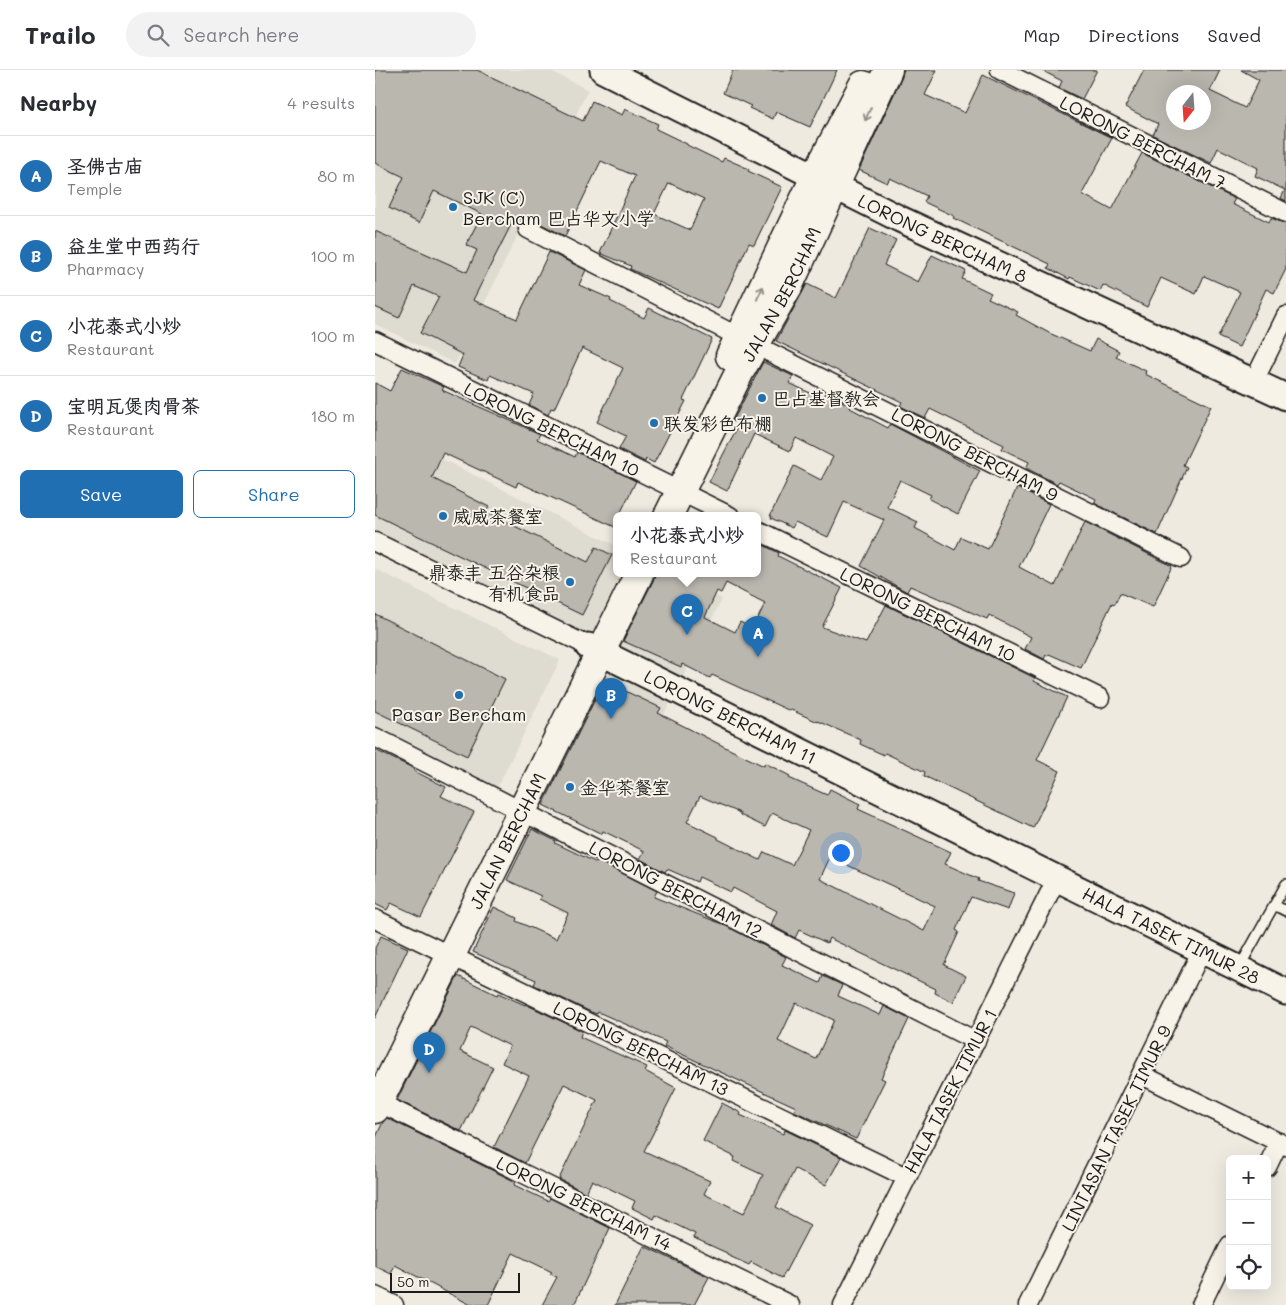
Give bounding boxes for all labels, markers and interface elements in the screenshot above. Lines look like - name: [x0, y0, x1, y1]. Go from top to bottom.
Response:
- search box: [126, 12, 476, 57]
- text: Trailo: [25, 19, 96, 50]
- icon: search: [144, 21, 172, 49]
- text: Search here: [184, 22, 299, 47]
- text: Map: [1023, 23, 1060, 47]
- text: Directions: [1088, 23, 1180, 47]
- text: Saved: [1208, 23, 1261, 47]
- north arrow: [1166, 85, 1211, 130]
- text: Nearby: [20, 89, 97, 116]
- street label: LORONG BERCHAM 7: [1056, 90, 1230, 194]
- text: 4 results: [287, 92, 355, 113]
- one-way arrow: [863, 106, 873, 121]
- text: 圣佛古庙: [67, 153, 143, 178]
- text: A: [30, 165, 42, 186]
- text: 80 m: [318, 165, 355, 186]
- text: Temple: [67, 178, 122, 199]
- place label: SJK (C) Bercham 巴占华文小学: [463, 185, 654, 230]
- street label: LORONG BERCHAM 8: [854, 188, 1031, 288]
- marker: SJK (C) Bercham 巴占华文小学: [447, 201, 459, 213]
- street label: JALAN BERCHAM: [736, 223, 826, 366]
- text: 益生堂中西药行: [67, 233, 200, 258]
- text: B: [31, 245, 41, 266]
- text: 100 m: [310, 245, 355, 266]
- text: Pharmacy: [67, 258, 144, 279]
- one-way arrow: [756, 286, 765, 301]
- text: 小花泰式小炒: [67, 313, 181, 338]
- text: C: [30, 325, 42, 346]
- text: 100 m: [310, 325, 355, 346]
- text: Restaurant: [67, 338, 155, 359]
- street label: LORONG BERCHAM 10: [460, 376, 644, 482]
- place label: 巴占基督教会: [772, 386, 880, 410]
- marker: 巴占基督教会: [756, 392, 768, 404]
- text: 宝明瓦煲肉骨茶: [67, 393, 200, 418]
- street label: LORONG BERCHAM 9: [888, 402, 1063, 507]
- text: D: [30, 405, 42, 426]
- text: 180 m: [310, 405, 355, 426]
- place label: 联发彩色布棚: [664, 411, 772, 435]
- marker: 联发彩色布棚: [648, 417, 660, 429]
- text: Restaurant: [67, 418, 155, 439]
- button: Save: [20, 470, 183, 518]
- button: Share: [193, 470, 355, 518]
- place label: 威威茶餐室: [453, 504, 543, 528]
- marker: 威威茶餐室: [437, 510, 449, 522]
- popup: [613, 512, 761, 577]
- text: 小花泰式小炒: [630, 522, 744, 547]
- text: Restaurant: [630, 547, 718, 568]
- place label: 鼎泰丰 五谷杂粮 有机食品: [428, 560, 560, 605]
- street label: LORONG BERCHAM 10: [836, 561, 1020, 667]
- marker: 鼎泰丰 五谷杂粮 有机食品: [564, 576, 576, 588]
- pin: C: [671, 594, 703, 635]
- pin: A: [742, 616, 774, 657]
- street label: LORONG BERCHAM 11: [640, 664, 821, 769]
- pin: B: [595, 678, 627, 719]
- marker: Pasar Bercham: [453, 689, 465, 701]
- place label: Pasar Bercham: [392, 702, 526, 726]
- street label: JALAN BERCHAM: [464, 769, 551, 913]
- place label: 金华茶餐室: [580, 775, 670, 799]
- marker: 金华茶餐室: [564, 781, 576, 793]
- street label: LORONG BERCHAM 12: [585, 835, 767, 943]
- your location: [828, 840, 854, 866]
- street label: HALA TASEK TIMUR 28: [1078, 881, 1264, 989]
- street label: LORONG BERCHAM 13: [550, 995, 732, 1101]
- street label: HALA TASEK TIMUR 1: [898, 1004, 1002, 1178]
- street label: LINTASAN TASEK TIMUR 9: [1056, 1021, 1177, 1235]
- pin: D: [413, 1032, 445, 1073]
- street label: LORONG BERCHAM 14: [493, 1150, 676, 1256]
- map controls: [1226, 1155, 1271, 1290]
- button: +: [1226, 1155, 1271, 1200]
- button: −: [1226, 1200, 1271, 1245]
- button: locate: [1226, 1245, 1271, 1290]
- scale bar: [390, 1270, 520, 1293]
- text: 50 m: [397, 1272, 429, 1291]

